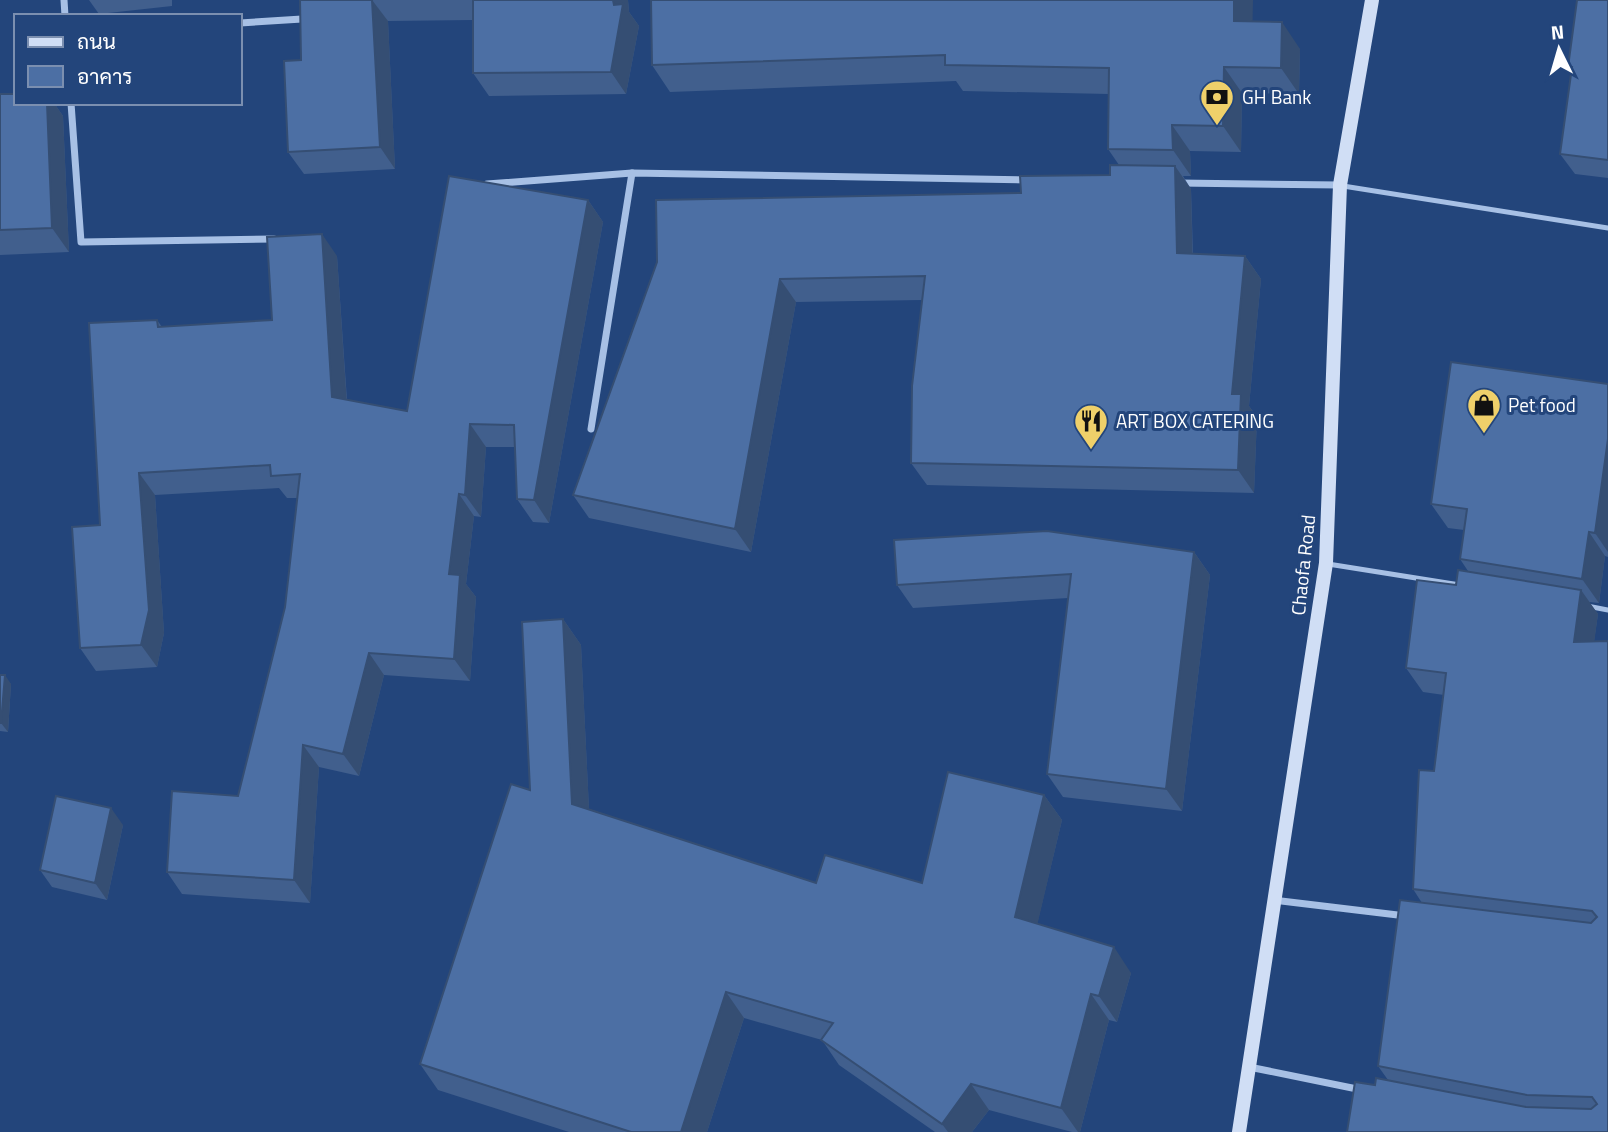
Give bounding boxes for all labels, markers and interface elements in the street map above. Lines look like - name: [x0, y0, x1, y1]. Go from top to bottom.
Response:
- legend: [14, 14, 242, 105]
- north arrow: [1524, 14, 1594, 84]
- text: N: [1550, 17, 1565, 47]
- text: ถนน: [77, 25, 116, 57]
- text: อาคาร: [77, 60, 133, 92]
- bank icon: GH Bank: [1198, 78, 1236, 127]
- place label: GH Bank: [1242, 82, 1311, 111]
- shop icon: Pet food: [1465, 386, 1503, 435]
- place label: Pet food: [1508, 390, 1576, 419]
- restaurant icon: ART BOX CATERING: [1072, 402, 1110, 451]
- place label: ART BOX CATERING: [1116, 406, 1274, 435]
- street label: Chaofa Road: [1283, 513, 1322, 617]

